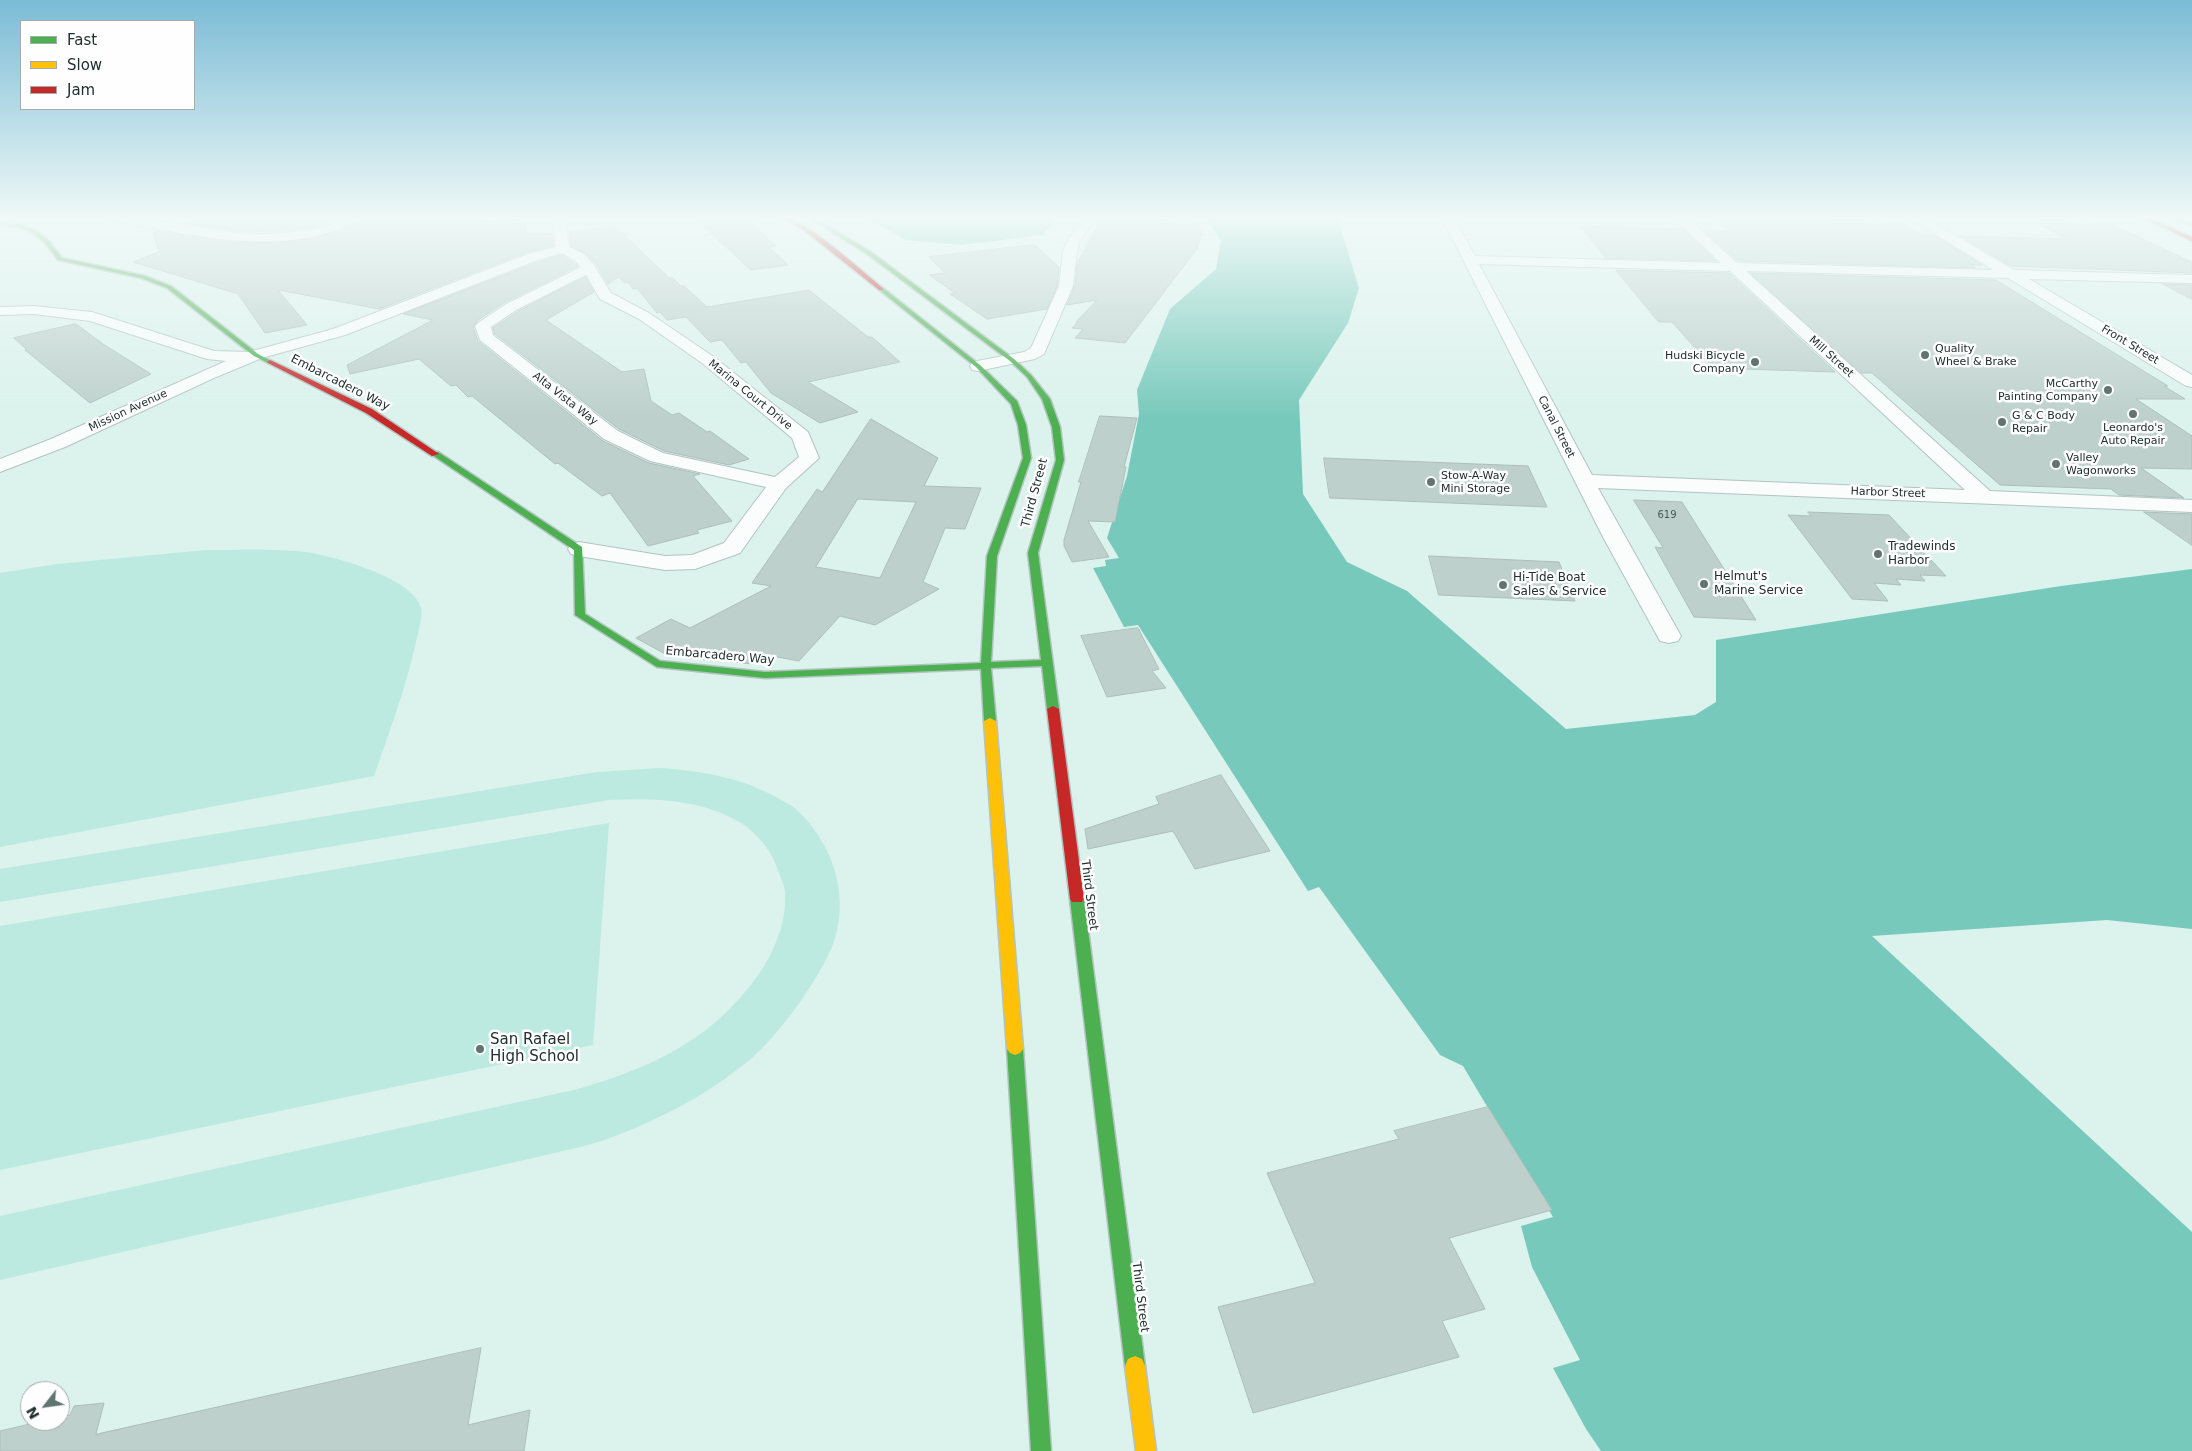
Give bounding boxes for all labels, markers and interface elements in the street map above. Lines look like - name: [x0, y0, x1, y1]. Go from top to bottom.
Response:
- legend: [20, 20, 195, 110]
- text: Fast: [67, 31, 97, 49]
- text: Slow: [67, 56, 102, 74]
- text: Jam: [67, 81, 95, 99]
- street label: Front Street: [2099, 323, 2161, 367]
- street label: Mill Street: [1806, 334, 1856, 380]
- place label: Quality Wheel & Brake: [1935, 342, 2017, 368]
- place label: Hudski Bicycle Company: [1665, 349, 1745, 375]
- marker: Quality Wheel & Brake: [1919, 349, 1931, 361]
- street label: Embarcadero Way: [288, 352, 392, 414]
- marker: Hudski Bicycle Company: [1749, 356, 1761, 368]
- street label: Marina Court Drive: [705, 357, 795, 433]
- street label: Alta Vista Way: [530, 369, 600, 429]
- place label: McCarthy Painting Company: [1998, 377, 2098, 403]
- marker: McCarthy Painting Company: [2102, 384, 2114, 396]
- street label: Mission Avenue: [87, 387, 169, 435]
- street label: Canal Street: [1535, 394, 1577, 460]
- marker: Leonardo's Auto Repair: [2127, 408, 2139, 420]
- place label: G & C Body Repair: [2012, 409, 2075, 435]
- marker: G & C Body Repair: [1996, 416, 2008, 428]
- place label: Leonardo's Auto Repair: [2101, 421, 2165, 447]
- place label: Valley Wagonworks: [2066, 451, 2136, 477]
- street label: Third Street: [1019, 457, 1051, 529]
- marker: Valley Wagonworks: [2050, 458, 2062, 470]
- place label: Stow-A-Way Mini Storage: [1441, 469, 1510, 495]
- marker: Stow-A-Way Mini Storage: [1425, 476, 1437, 488]
- street label: Harbor Street: [1850, 485, 1926, 501]
- house number: 619: [1657, 509, 1677, 521]
- place label: Tradewinds Harbor: [1888, 540, 1955, 568]
- marker: Tradewinds Harbor: [1872, 548, 1884, 560]
- place label: Helmut's Marine Service: [1714, 570, 1803, 598]
- place label: Hi-Tide Boat Sales & Service: [1513, 571, 1606, 599]
- marker: Helmut's Marine Service: [1698, 578, 1710, 590]
- marker: Hi-Tide Boat Sales & Service: [1497, 579, 1509, 591]
- street label: Embarcadero Way: [665, 644, 775, 668]
- street label: Third Street: [1078, 859, 1100, 931]
- place label: San Rafael High School: [490, 1031, 579, 1066]
- marker: San Rafael High School: [474, 1043, 486, 1055]
- street label: Third Street: [1129, 1261, 1151, 1333]
- north arrow: [20, 1381, 70, 1431]
- text: N: [23, 1404, 43, 1422]

